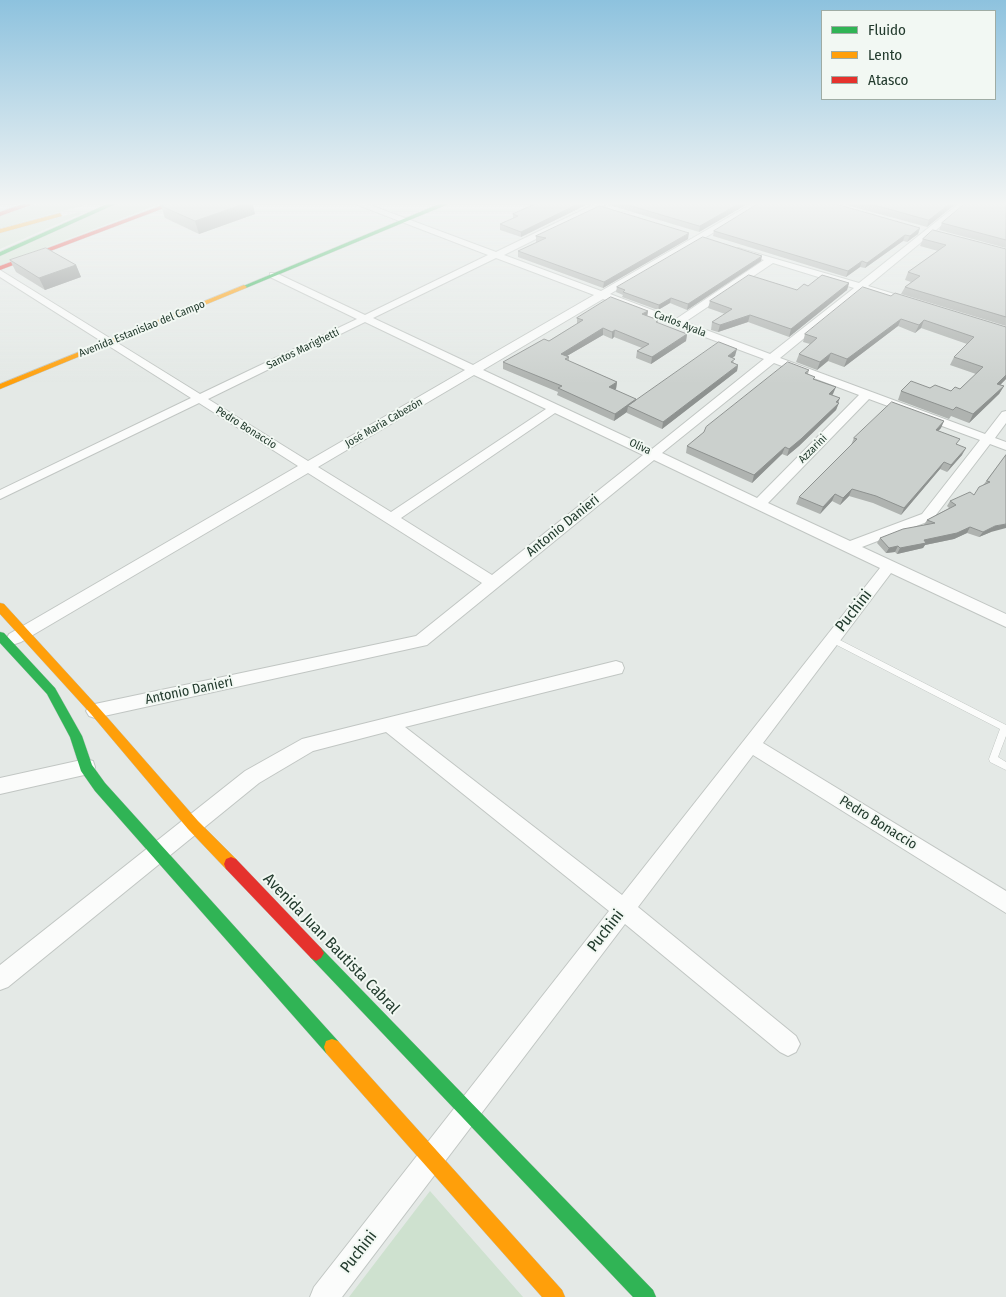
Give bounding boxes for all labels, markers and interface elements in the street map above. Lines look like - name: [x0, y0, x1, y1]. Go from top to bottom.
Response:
- legend: [821, 10, 996, 100]
- text: Fluido: [868, 21, 906, 39]
- text: Lento: [868, 46, 902, 64]
- text: Atasco: [868, 71, 908, 89]
- street label: Avenida Estanislao del Campo: [77, 298, 207, 360]
- street label: Carlos Ayala: [652, 308, 708, 340]
- street label: Santos Marighetti: [264, 326, 342, 372]
- street label: José Maria Cabezón: [343, 395, 425, 451]
- street label: Pedro Bonaccio: [213, 404, 279, 452]
- street label: Azzarini: [796, 432, 830, 466]
- street label: Oliva: [627, 436, 653, 458]
- street label: Antonio Danieri: [523, 491, 603, 561]
- street label: Puchini: [832, 586, 876, 636]
- street label: Antonio Danieri: [144, 674, 234, 708]
- street label: Pedro Bonaccio: [836, 792, 920, 854]
- street label: Avenida Juan Bautista Cabral: [259, 870, 403, 1018]
- street label: Puchini: [584, 906, 628, 956]
- street label: Puchini: [337, 1227, 381, 1277]

